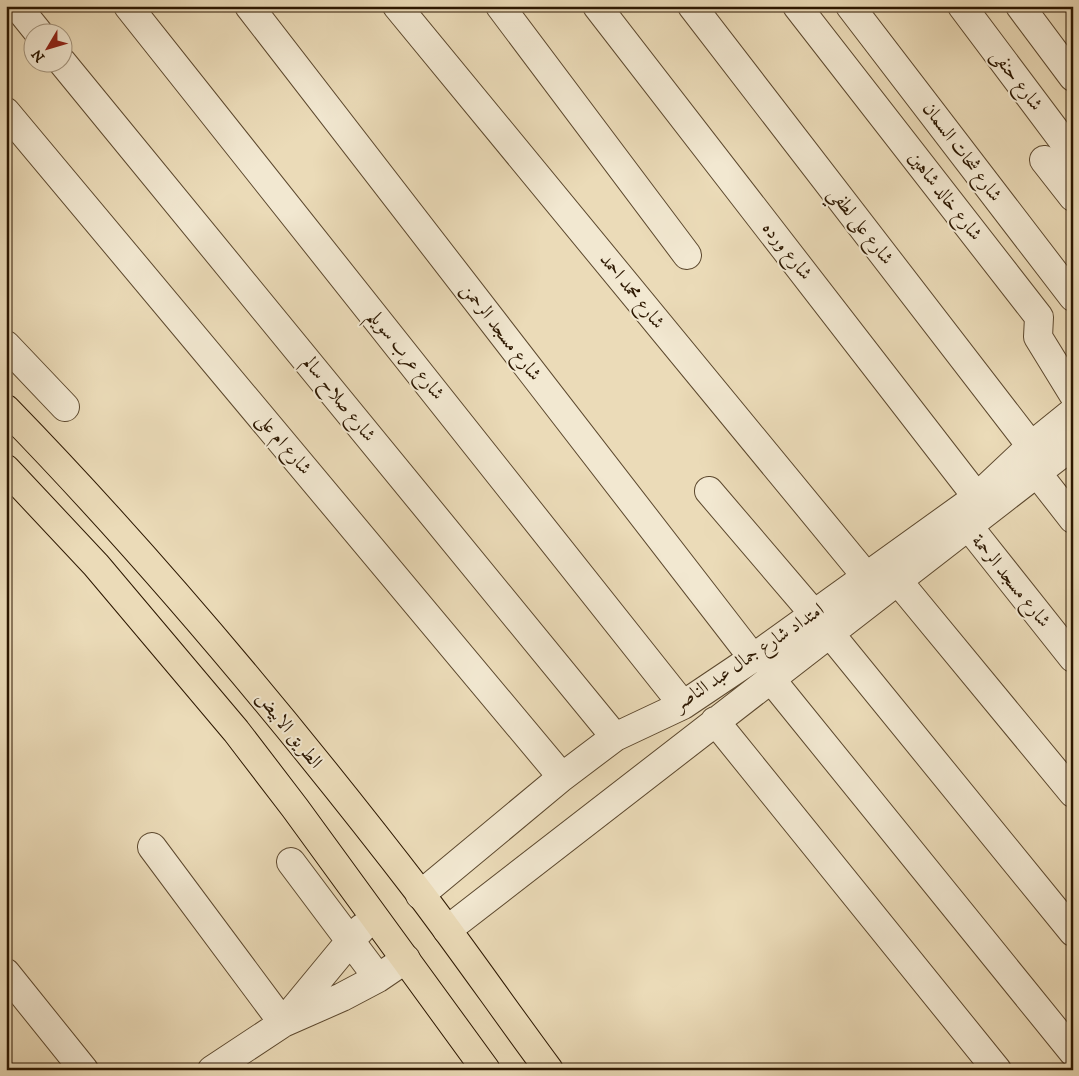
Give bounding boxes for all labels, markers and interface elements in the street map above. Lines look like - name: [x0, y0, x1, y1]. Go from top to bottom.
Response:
- north arrow: [22, 22, 72, 72]
- text: N: [28, 45, 49, 65]
- street label: شارع حنفى: [984, 45, 1048, 117]
- street label: شارع شحات السمان: [915, 98, 1007, 208]
- street label: شارع خالد شاهين: [901, 147, 987, 247]
- street label: شارع على لطفي: [819, 183, 898, 273]
- street label: شارع ورده: [755, 217, 817, 287]
- street label: شارع محمد احمد: [592, 248, 670, 335]
- street label: شارع مسجد الرحمن: [453, 279, 546, 387]
- street label: شارع عرب سويلم: [357, 305, 449, 409]
- street label: شارع صلاح سالم: [294, 352, 381, 450]
- street label: شارع ام على: [248, 408, 317, 482]
- street label: شارع مسجد الرحمة: [964, 530, 1056, 634]
- street label: امتداد شارع جمال عبد الناصر: [668, 598, 830, 719]
- street label: الطريق الابيض: [250, 687, 327, 774]

